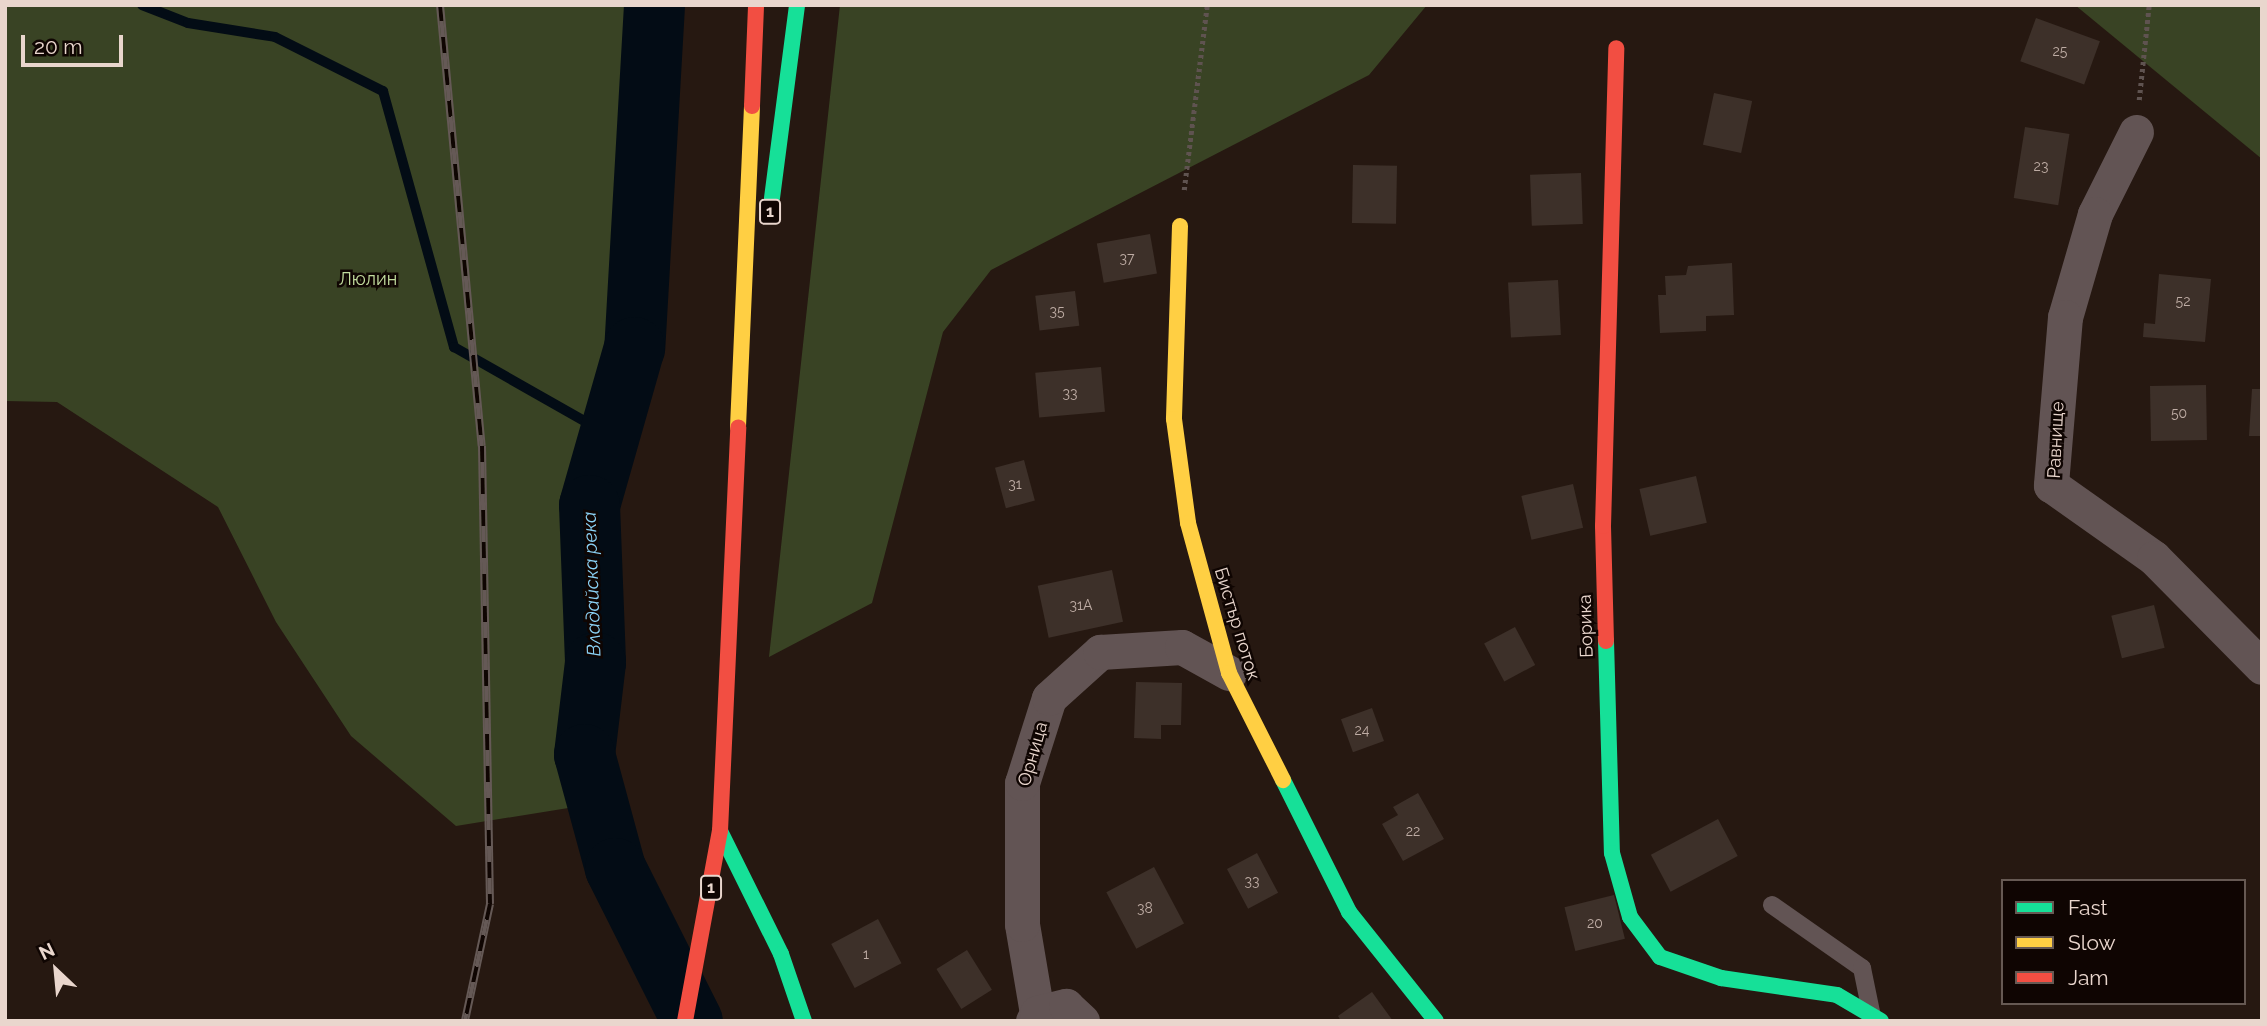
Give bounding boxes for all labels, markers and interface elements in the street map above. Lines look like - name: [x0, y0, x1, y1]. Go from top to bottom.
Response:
- scale bar: [24, 21, 126, 65]
- text: 20 m: [34, 34, 82, 59]
- house number: 25: [2053, 43, 2067, 59]
- house number: 23: [2034, 158, 2048, 174]
- road number: 1: [758, 200, 782, 224]
- house number: 37: [1120, 250, 1134, 266]
- park label: Люлин: [339, 268, 397, 290]
- house number: 52: [2176, 293, 2190, 309]
- house number: 35: [1049, 303, 1065, 319]
- house number: 33: [1063, 385, 1077, 401]
- street label: Равнище: [2043, 401, 2069, 479]
- house number: 50: [2171, 405, 2187, 421]
- house number: 31: [1008, 476, 1022, 492]
- water label: Владайска река: [578, 511, 606, 657]
- street label: Бистър поток: [1210, 565, 1264, 683]
- street label: Борика: [1574, 594, 1598, 658]
- house number: 31А: [1070, 597, 1092, 613]
- street label: Орница: [1014, 719, 1052, 789]
- house number: 24: [1355, 722, 1369, 738]
- house number: 22: [1406, 823, 1420, 839]
- house number: 33: [1245, 873, 1259, 889]
- road number: 1: [699, 876, 723, 900]
- legend: [2001, 879, 2246, 1005]
- text: Fast: [2068, 895, 2108, 920]
- house number: 38: [1137, 900, 1153, 916]
- house number: 20: [1587, 915, 1603, 931]
- text: Slow: [2068, 930, 2116, 955]
- north arrow: [21, 935, 91, 1005]
- text: N: [35, 938, 58, 964]
- house number: 1: [863, 946, 869, 962]
- text: Jam: [2068, 965, 2109, 990]

